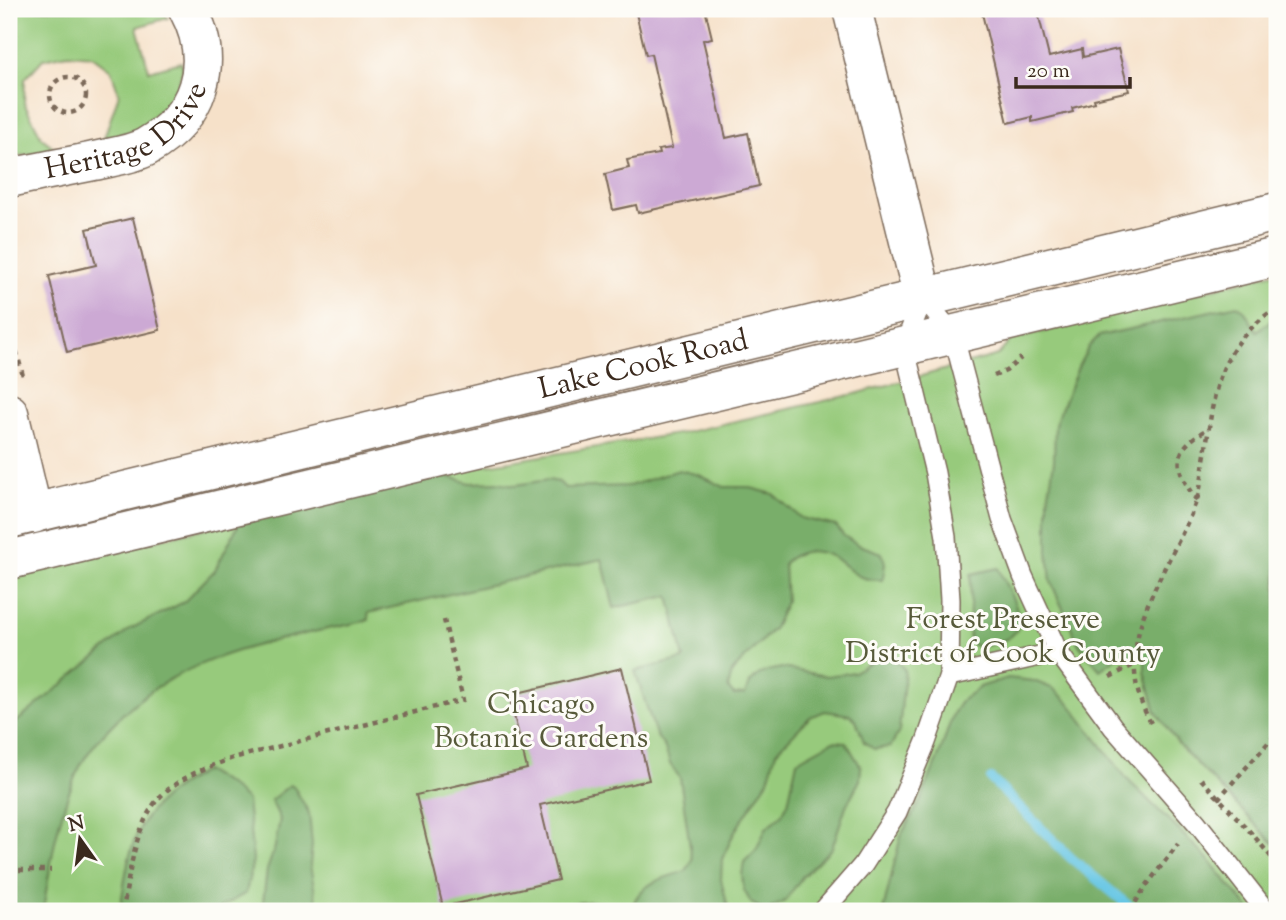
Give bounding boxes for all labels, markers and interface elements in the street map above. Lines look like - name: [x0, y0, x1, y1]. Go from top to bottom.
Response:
- scale bar: [1016, 46, 1130, 90]
- text: 20 m: [1027, 57, 1070, 87]
- street label: Heritage Drive: [41, 77, 219, 192]
- street label: Lake Cook Road: [534, 319, 753, 411]
- park label: Forest Preserve District of Cook County: [845, 599, 1161, 676]
- park label: Chicago Botanic Gardens: [434, 684, 648, 761]
- north arrow: [46, 804, 116, 874]
- text: N: [66, 810, 87, 840]

